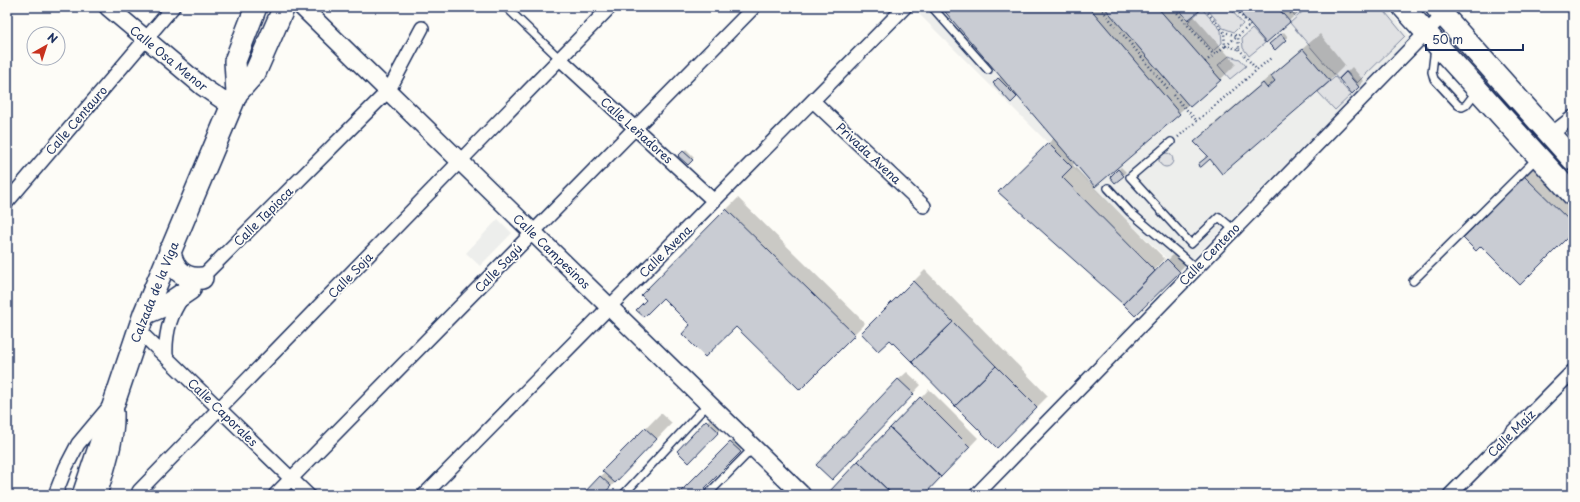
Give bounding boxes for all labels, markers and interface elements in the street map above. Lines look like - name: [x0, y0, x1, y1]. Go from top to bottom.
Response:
- street label: Calle Osa Menor: [126, 21, 212, 95]
- north arrow: [26, 26, 66, 66]
- scale bar: [1426, 26, 1523, 52]
- text: N: [44, 28, 62, 47]
- text: 50 m: [1432, 30, 1463, 48]
- street label: Calle Centauro: [41, 81, 111, 159]
- street label: Calle Leñadores: [597, 93, 678, 168]
- street label: Privada Avena: [833, 118, 906, 188]
- street label: Calle Tapioca: [229, 182, 297, 250]
- street label: Calle Campesinos: [509, 209, 595, 293]
- street label: Calle Centeno: [1175, 219, 1244, 289]
- street label: Calle Avena: [635, 220, 696, 281]
- street label: Calzada de la Viga: [125, 238, 183, 345]
- street label: Calle Sagú: [470, 240, 526, 296]
- street label: Calle Soja: [323, 248, 377, 302]
- street label: Calle Caporales: [184, 374, 262, 451]
- street label: Calle Maíz: [1483, 405, 1539, 461]

